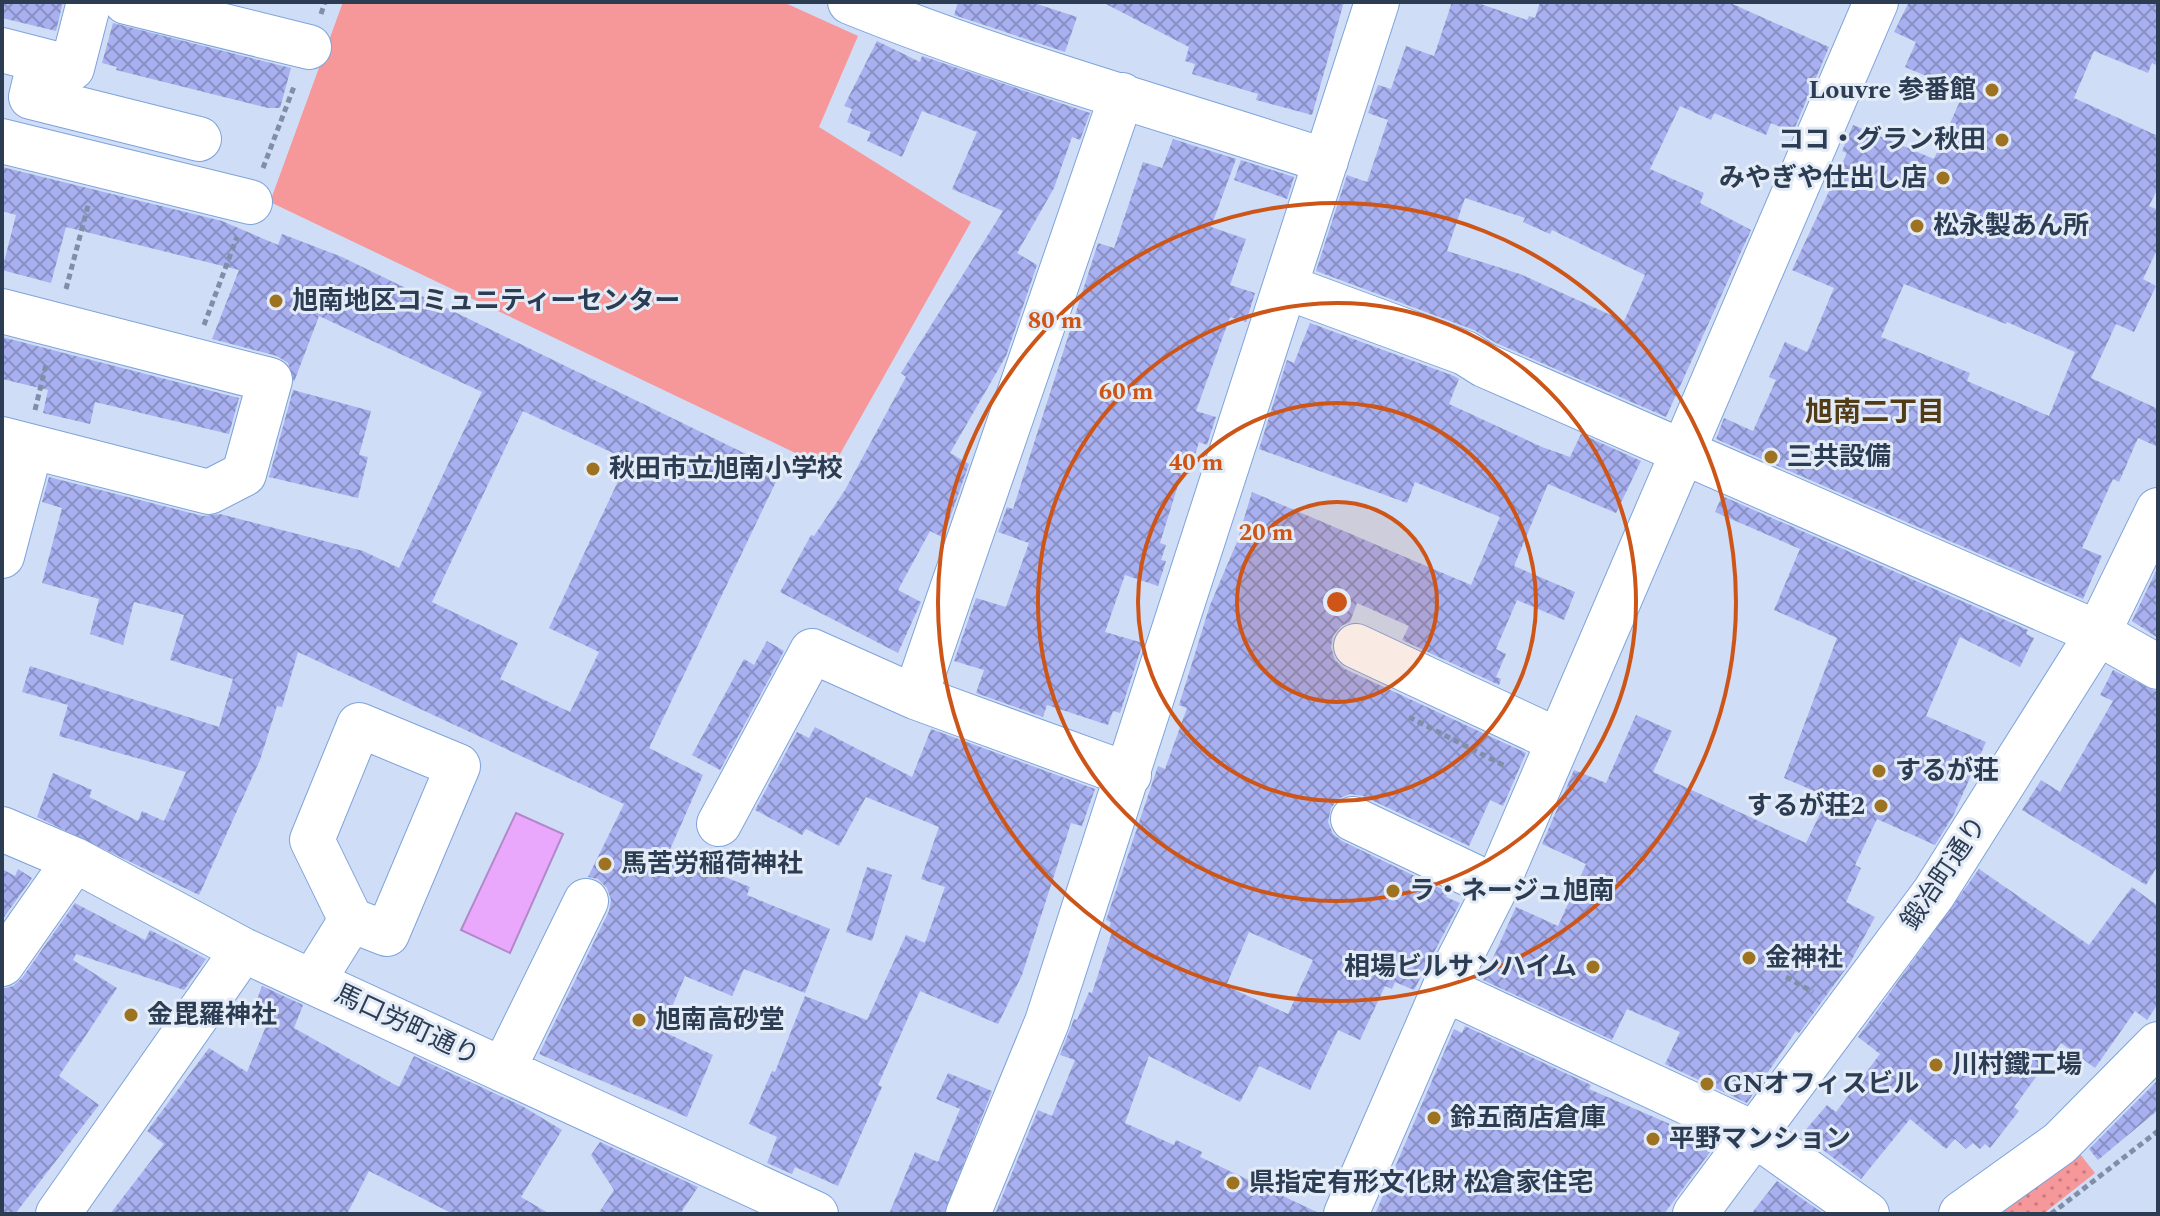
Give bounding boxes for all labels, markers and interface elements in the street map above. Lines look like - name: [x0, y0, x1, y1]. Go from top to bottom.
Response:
- place label: Louvre 参番館: [1808, 70, 1976, 110]
- marker: Louvre 参番館: [1983, 81, 2001, 99]
- place label: ココ・グラン秋田: [1778, 120, 1986, 160]
- marker: ココ・グラン秋田: [1993, 131, 2011, 149]
- place label: みやぎや仕出し店: [1719, 158, 1927, 198]
- marker: みやぎや仕出し店: [1934, 169, 1952, 187]
- place label: 松永製あん所: [1933, 206, 2089, 246]
- marker: 松永製あん所: [1908, 217, 1926, 235]
- place label: 旭南地区コミュニティーセンター: [292, 281, 680, 321]
- marker: 旭南地区コミュニティーセンター: [267, 292, 285, 310]
- text: 80 m: [1028, 303, 1083, 339]
- text: 60 m: [1099, 374, 1154, 410]
- district label: 旭南二丁目: [1805, 391, 1945, 434]
- place label: 三共設備: [1787, 437, 1891, 477]
- text: 40 m: [1169, 445, 1224, 481]
- marker: 三共設備: [1762, 448, 1780, 466]
- place label: 秋田市立旭南小学校: [609, 449, 843, 489]
- marker: 秋田市立旭南小学校: [584, 460, 602, 478]
- text: 20 m: [1239, 515, 1294, 551]
- centre of rings: [1323, 588, 1351, 616]
- place label: するが荘: [1895, 751, 1999, 791]
- marker: するが荘: [1870, 762, 1888, 780]
- place label: するが荘2: [1746, 786, 1865, 826]
- marker: するが荘2: [1872, 797, 1890, 815]
- street label: 鍛冶町通り: [1891, 808, 1997, 938]
- place label: 馬苦労稲荷神社: [621, 844, 803, 884]
- marker: 馬苦労稲荷神社: [596, 855, 614, 873]
- place label: ラ・ネージュ旭南: [1409, 871, 1615, 911]
- marker: ラ・ネージュ旭南: [1384, 882, 1402, 900]
- place label: 金神社: [1765, 938, 1843, 978]
- place label: 相場ビルサンハイム: [1344, 947, 1577, 987]
- marker: 金神社: [1740, 949, 1758, 967]
- marker: 相場ビルサンハイム: [1584, 958, 1602, 976]
- street label: 馬口労町通り: [328, 974, 486, 1076]
- place label: 金毘羅神社: [147, 995, 277, 1035]
- place label: 旭南高砂堂: [655, 1000, 785, 1040]
- marker: 金毘羅神社: [122, 1006, 140, 1024]
- marker: 旭南高砂堂: [630, 1011, 648, 1029]
- place label: 川村鐵工場: [1952, 1045, 2082, 1085]
- marker: 川村鐵工場: [1927, 1056, 1945, 1074]
- place label: GNオフィスビル: [1723, 1064, 1919, 1104]
- marker: GNオフィスビル: [1698, 1075, 1716, 1093]
- place label: 鈴五商店倉庫: [1450, 1098, 1606, 1138]
- marker: 鈴五商店倉庫: [1425, 1109, 1443, 1127]
- place label: 平野マンション: [1669, 1119, 1851, 1159]
- marker: 平野マンション: [1644, 1130, 1662, 1148]
- place label: 県指定有形文化財 松倉家住宅: [1249, 1163, 1594, 1203]
- marker: 県指定有形文化財 松倉家住宅: [1224, 1174, 1242, 1192]

